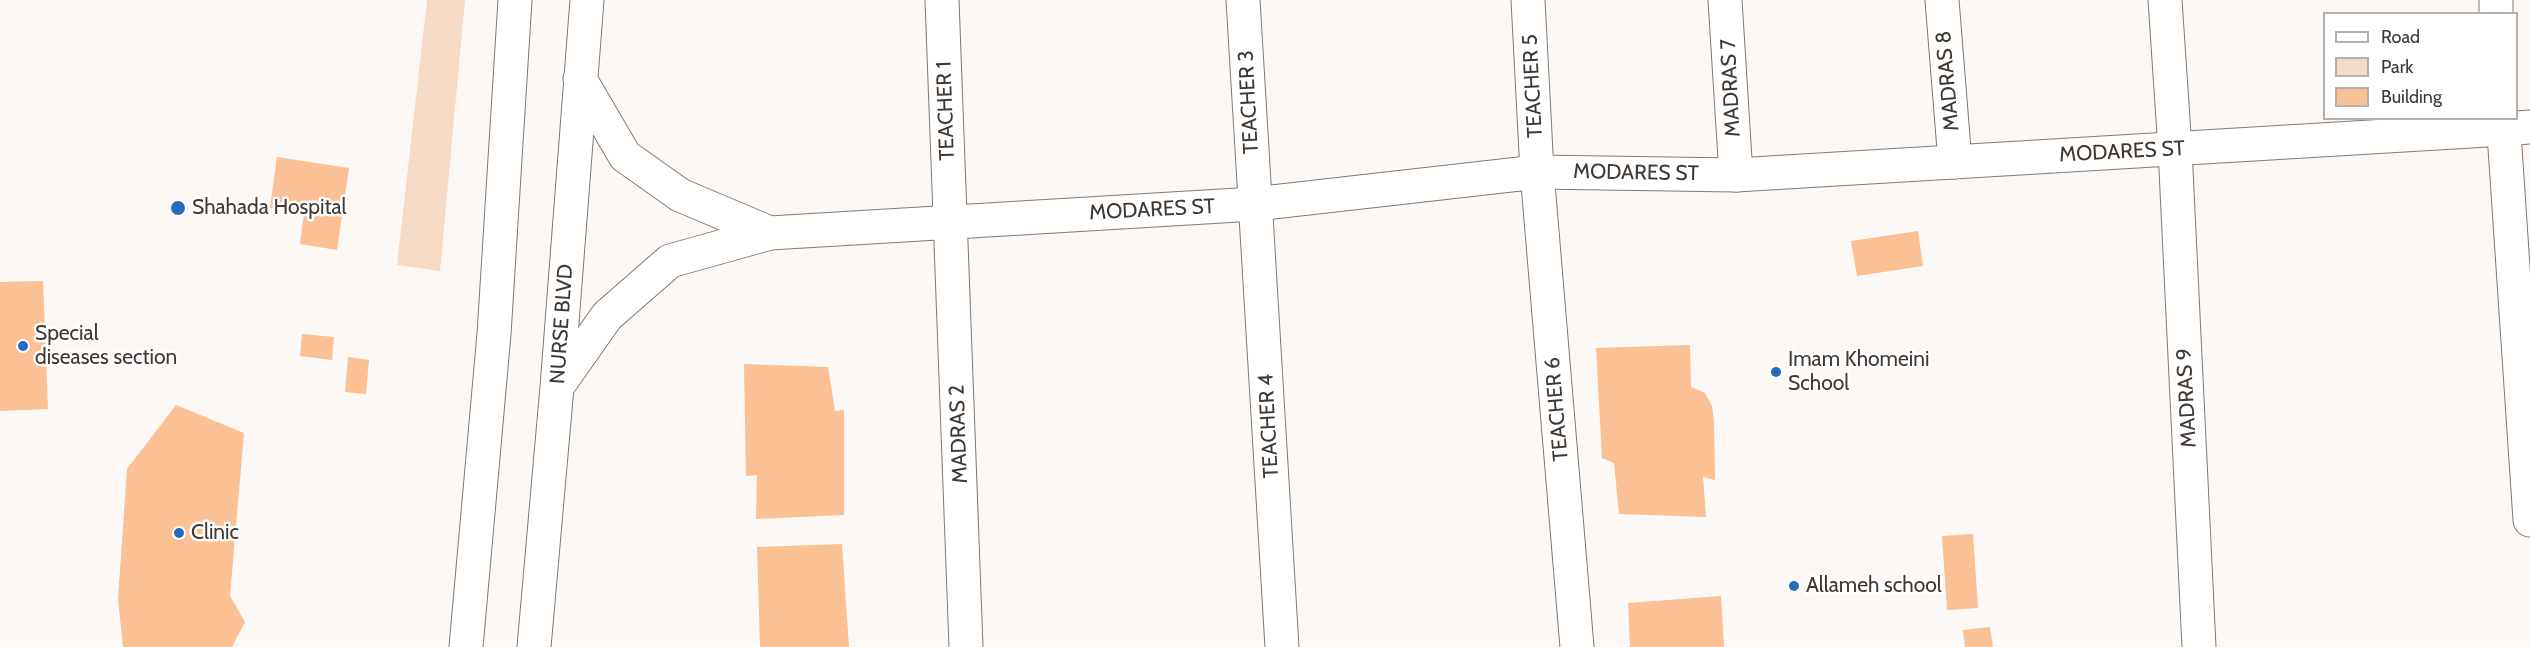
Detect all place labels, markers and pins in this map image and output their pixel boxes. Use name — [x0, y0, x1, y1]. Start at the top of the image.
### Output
place label: Shahada Hospital — [192, 195, 347, 221]
marker: Shahada Hospital — [169, 199, 187, 217]
place label: Special diseases section — [35, 321, 177, 371]
marker: Special diseases section — [16, 339, 30, 353]
place label: Imam Khomeini School — [1788, 347, 1929, 397]
marker: Imam Khomeini School — [1769, 365, 1783, 379]
place label: Clinic — [191, 520, 239, 546]
marker: Clinic — [172, 526, 186, 540]
place label: Allameh school — [1806, 573, 1942, 599]
marker: Allameh school — [1787, 579, 1801, 593]

